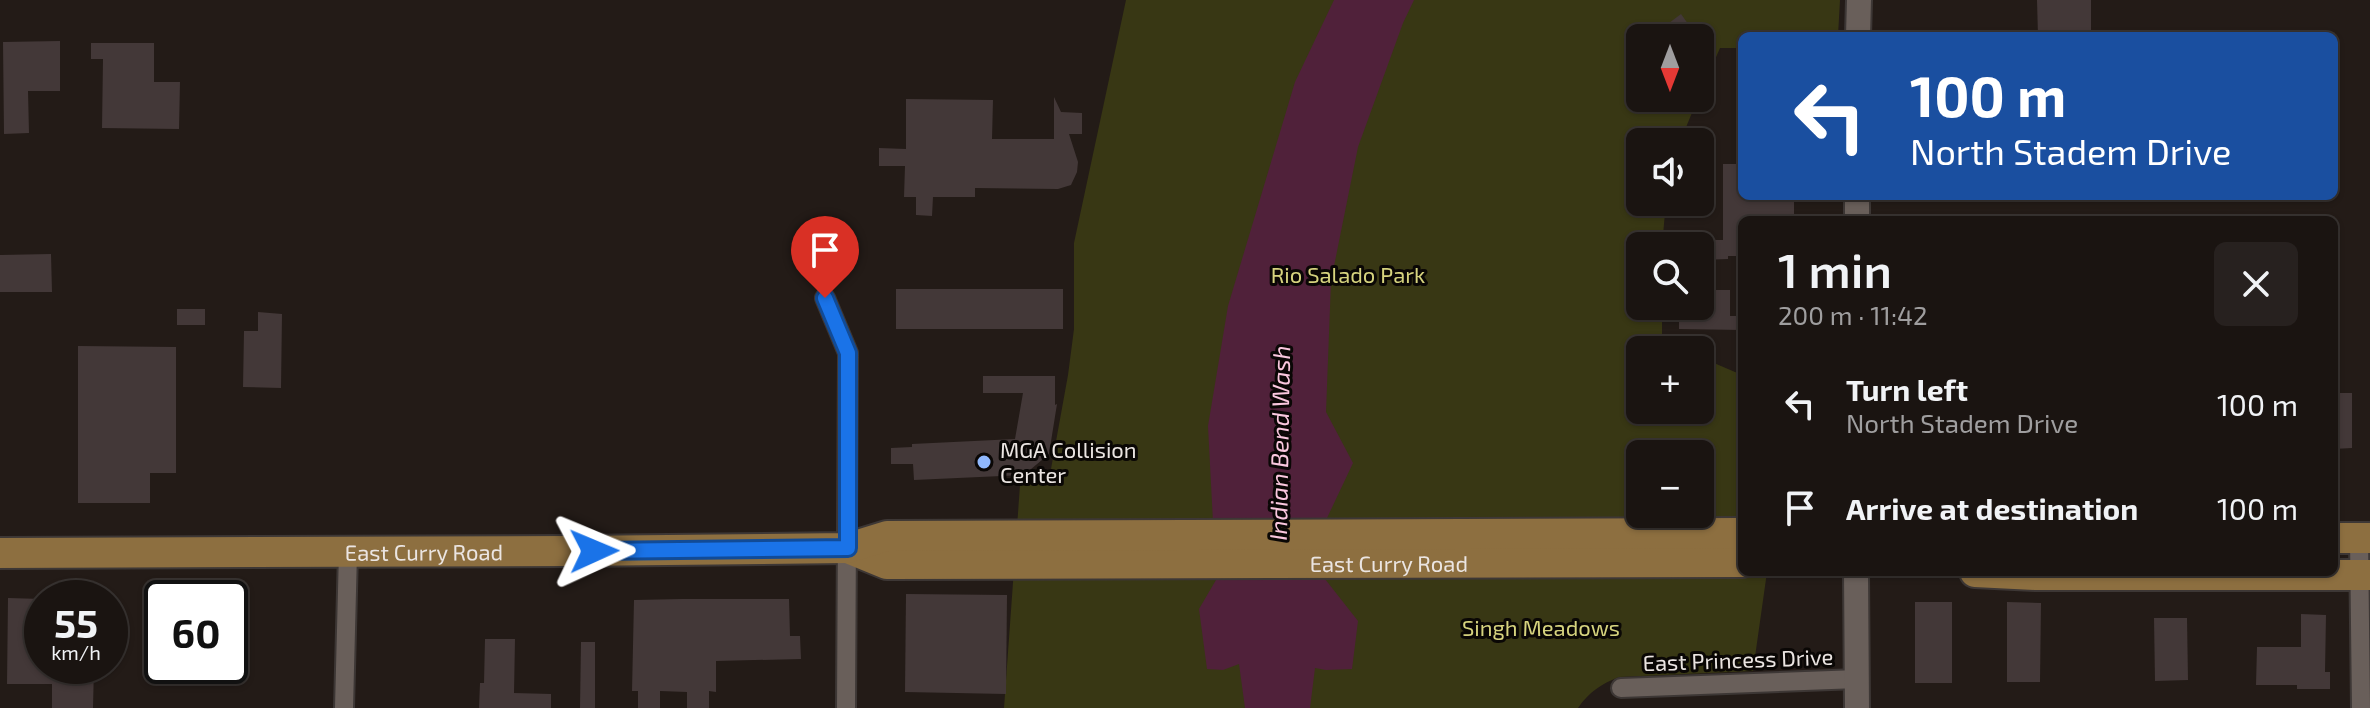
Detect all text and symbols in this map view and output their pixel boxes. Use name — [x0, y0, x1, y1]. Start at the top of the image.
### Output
north arrow — [1626, 24, 1714, 112]
map controls — [1626, 24, 1714, 528]
text: 100 m — [1910, 61, 2066, 128]
icon: left — [1778, 64, 1882, 168]
button: sound — [1626, 128, 1714, 216]
text: North Stadem Drive — [1910, 129, 2231, 172]
pin — [791, 216, 859, 298]
icon: arrive — [803, 228, 847, 272]
button: search — [1626, 232, 1714, 320]
text: 1 min — [1778, 240, 1892, 298]
button: close — [2214, 242, 2298, 326]
park label: Rio Salado Park — [1271, 261, 1425, 287]
text: 200 m · 11:42 — [1778, 299, 1928, 330]
button: + — [1626, 336, 1714, 424]
water label: Indian Bend Wash — [1263, 345, 1295, 541]
text: Turn left — [1846, 371, 1968, 407]
icon: left — [1778, 382, 1822, 426]
text: 100 m — [2217, 386, 2298, 422]
text: North Stadem Drive — [1846, 407, 2078, 438]
place label: MGA Collision Center — [1000, 436, 1137, 487]
button: − — [1626, 440, 1714, 528]
marker: MGA Collision Center — [975, 453, 993, 471]
icon: arrive — [1778, 486, 1822, 530]
text: Arrive at destination — [1846, 490, 2138, 526]
text: 100 m — [2217, 490, 2298, 526]
position arrow — [552, 509, 636, 593]
street label: East Curry Road — [345, 538, 503, 565]
street label: East Curry Road — [1310, 550, 1468, 576]
speed limit sign: 60 — [144, 580, 248, 684]
text: 55 — [54, 598, 98, 646]
park label: Singh Meadows — [1462, 614, 1620, 640]
text: km/h — [51, 640, 101, 664]
street label: East Princess Drive — [1642, 643, 1834, 675]

